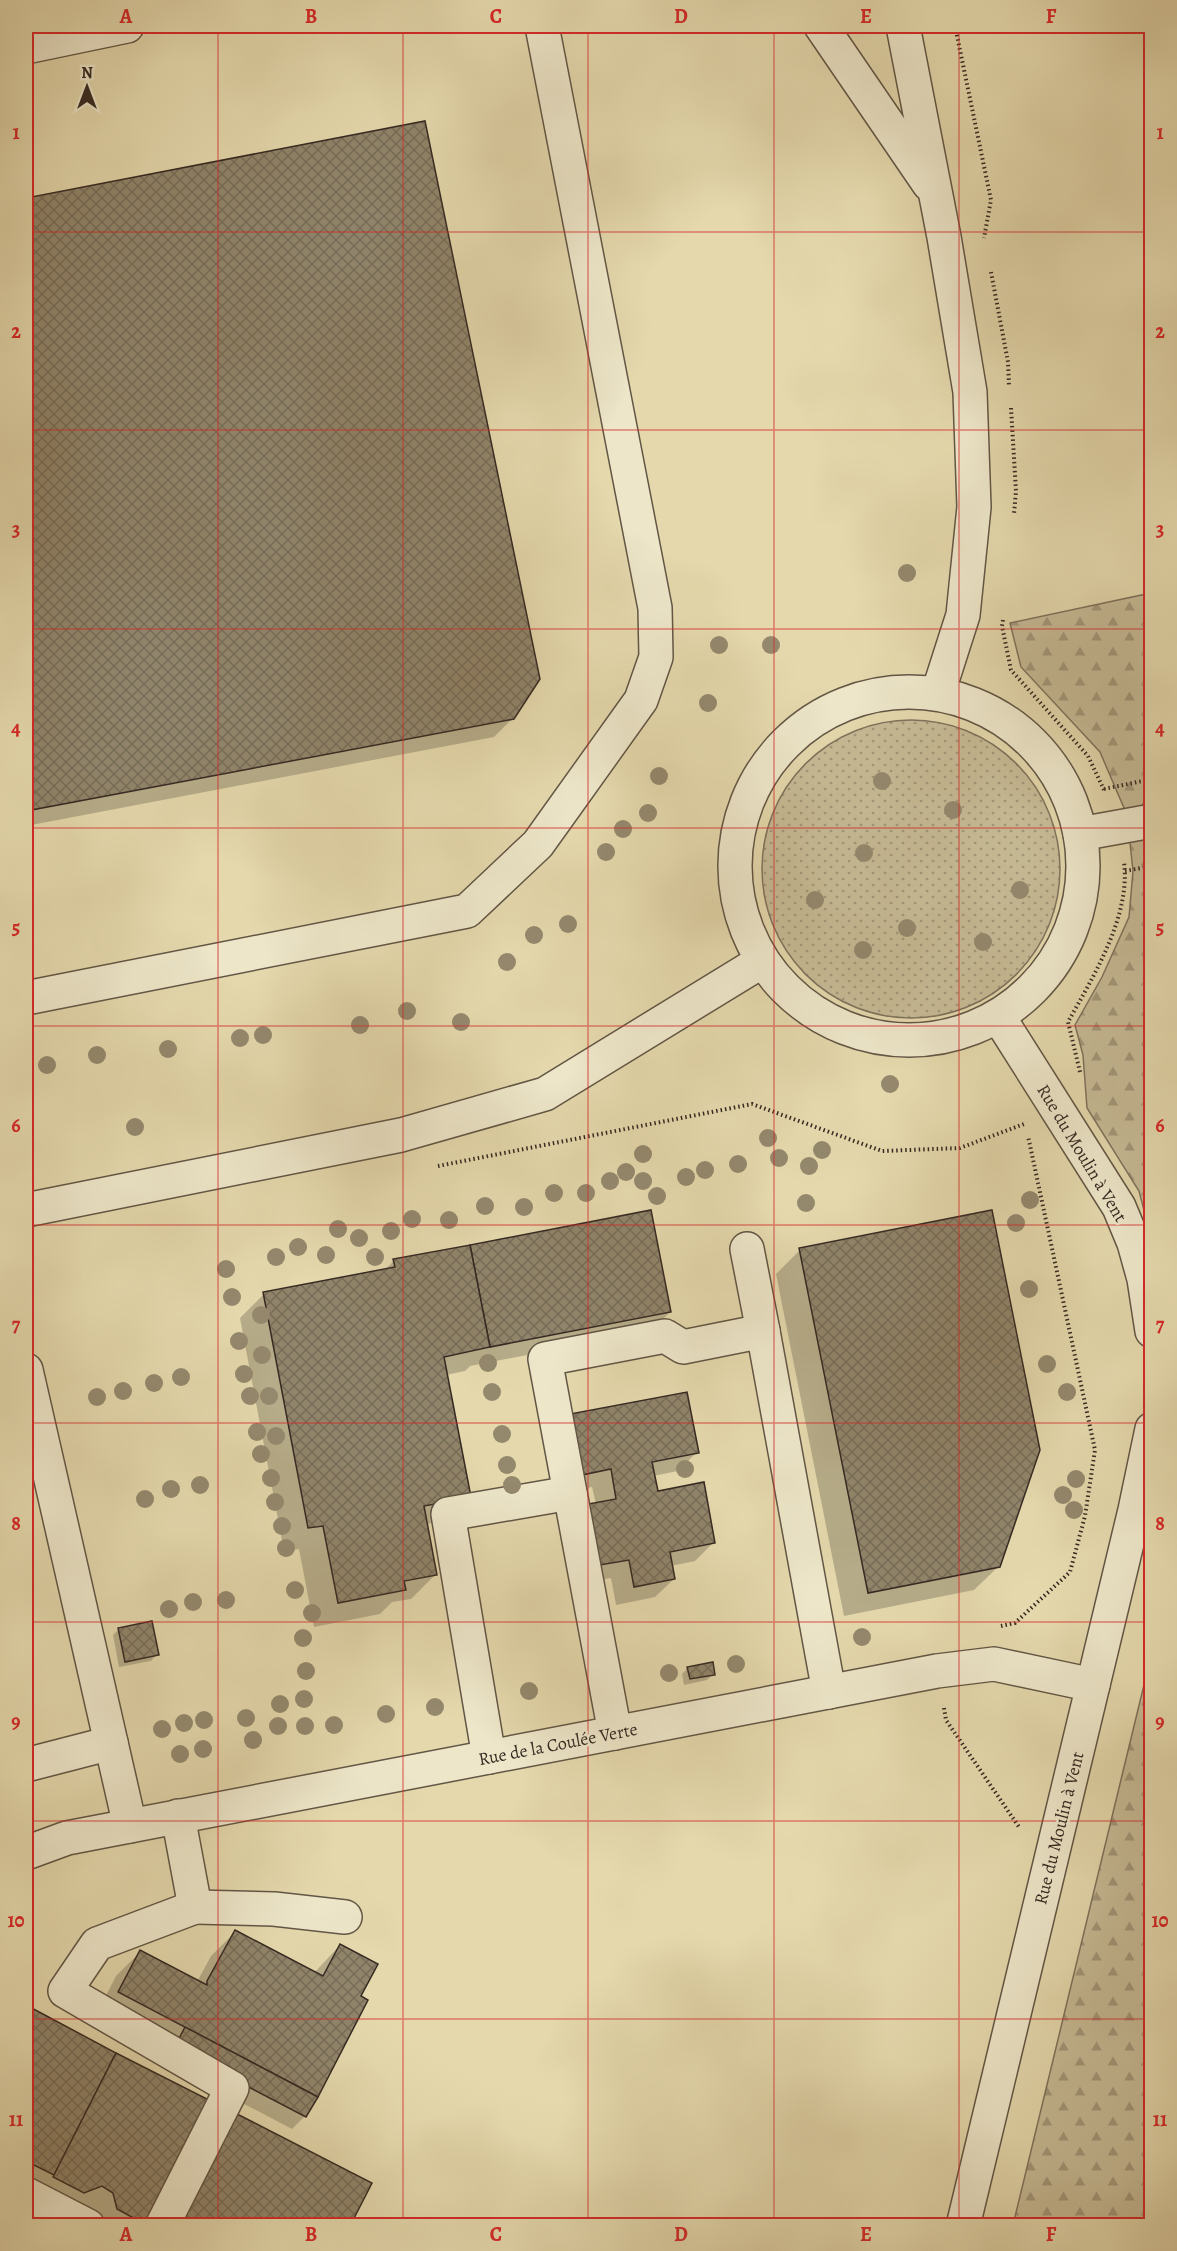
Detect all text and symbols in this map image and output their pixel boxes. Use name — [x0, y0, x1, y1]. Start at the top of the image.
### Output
text: A — [119, 3, 133, 30]
text: B — [305, 3, 317, 30]
text: C — [490, 3, 502, 30]
text: D — [674, 3, 688, 30]
text: E — [860, 3, 872, 30]
text: F — [1046, 3, 1057, 30]
north arrow — [57, 57, 117, 117]
text: N — [81, 62, 93, 84]
text: 1 — [12, 119, 20, 146]
text: 1 — [1156, 119, 1164, 146]
text: 2 — [11, 318, 21, 345]
text: 2 — [1155, 318, 1165, 345]
text: 3 — [12, 516, 20, 543]
text: 3 — [1156, 516, 1164, 543]
text: 4 — [11, 715, 21, 742]
text: 4 — [1155, 715, 1165, 742]
text: 5 — [12, 914, 20, 941]
text: 5 — [1156, 914, 1164, 941]
street label: Rue du Moulin à Vent — [1031, 1080, 1133, 1226]
text: 6 — [11, 1112, 21, 1139]
text: 6 — [1155, 1112, 1165, 1139]
text: 7 — [12, 1311, 21, 1338]
text: 7 — [1156, 1311, 1165, 1338]
text: 8 — [11, 1510, 21, 1537]
text: 8 — [1155, 1510, 1165, 1537]
text: 9 — [11, 1708, 21, 1735]
text: 9 — [1155, 1708, 1165, 1735]
street label: Rue de la Coulée Verte — [476, 1717, 640, 1771]
street label: Rue du Moulin à Vent — [1028, 1749, 1090, 1907]
text: 10 — [7, 1907, 25, 1934]
text: 10 — [1151, 1907, 1169, 1934]
text: 11 — [9, 2106, 23, 2133]
text: 11 — [1153, 2106, 1167, 2133]
text: A — [119, 2221, 133, 2248]
text: B — [305, 2221, 317, 2248]
text: C — [490, 2221, 502, 2248]
text: D — [674, 2221, 688, 2248]
text: E — [860, 2221, 872, 2248]
text: F — [1046, 2221, 1057, 2248]

